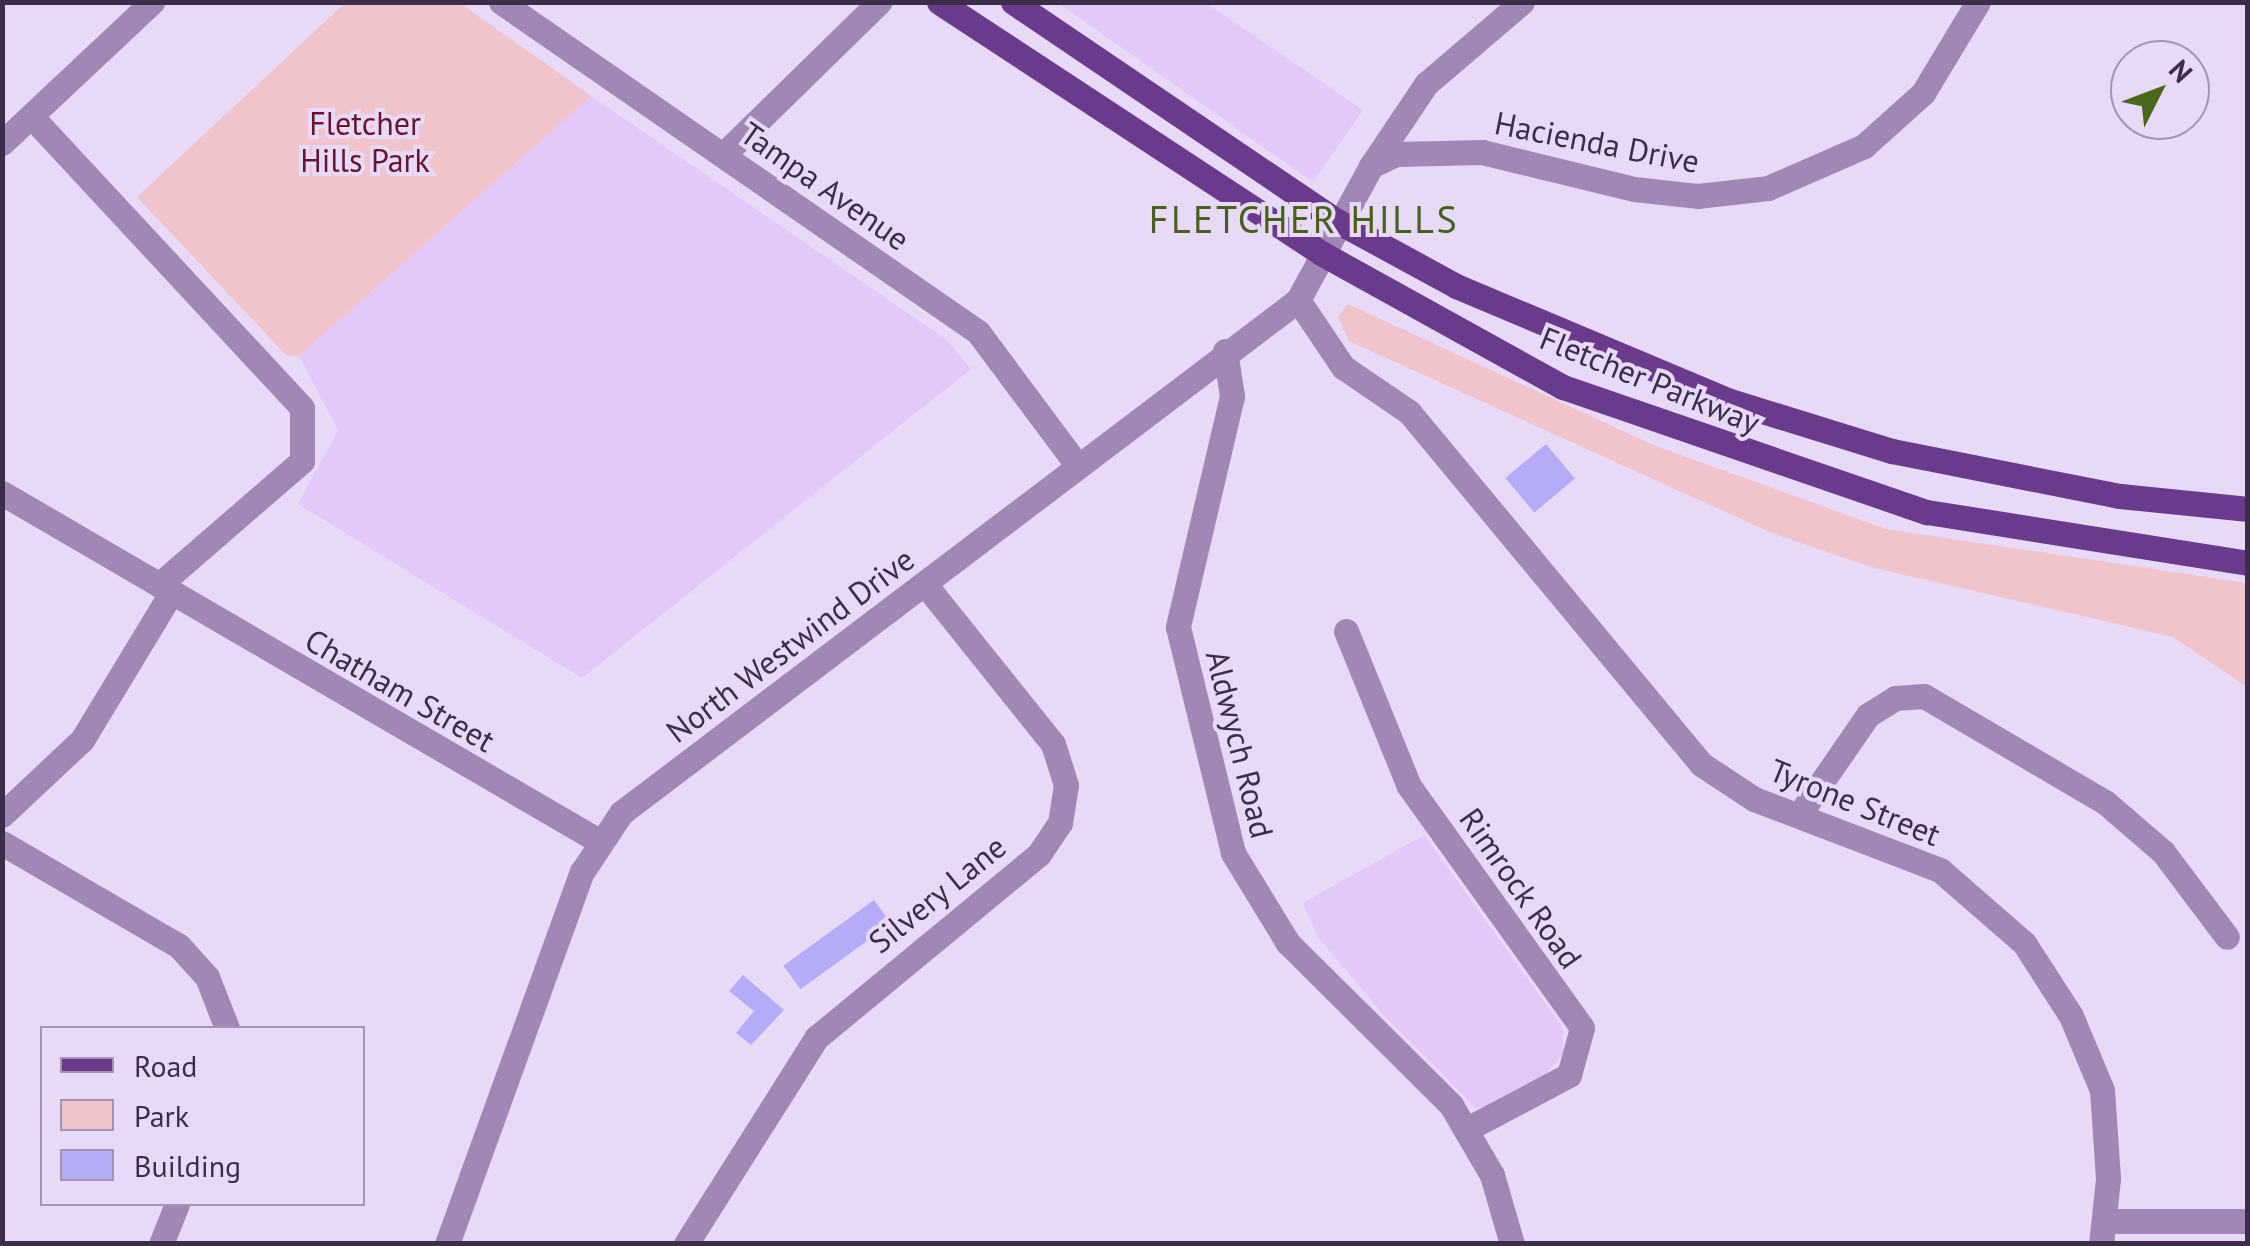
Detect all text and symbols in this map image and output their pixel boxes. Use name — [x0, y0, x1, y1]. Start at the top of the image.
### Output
north arrow — [2110, 40, 2210, 140]
text: N — [2161, 52, 2201, 90]
street label: Hacienda Drive — [1491, 103, 1703, 181]
park label: Fletcher Hills Park — [300, 105, 430, 180]
street label: Tampa Avenue — [733, 114, 917, 258]
district label: FLETCHER HILLS — [1149, 196, 1459, 242]
street label: Fletcher Parkway — [1535, 318, 1765, 442]
street label: North Westwind Drive — [659, 539, 921, 751]
street label: Chatham Street — [299, 620, 501, 760]
street label: Aldwych Road — [1198, 646, 1282, 842]
street label: Tyrone Street — [1764, 750, 1946, 854]
street label: Rimrock Road — [1451, 800, 1591, 976]
street label: Silvery Lane — [860, 827, 1014, 961]
legend — [40, 1026, 365, 1206]
text: Road — [134, 1046, 198, 1085]
text: Park — [134, 1096, 189, 1135]
text: Building — [134, 1146, 241, 1185]

